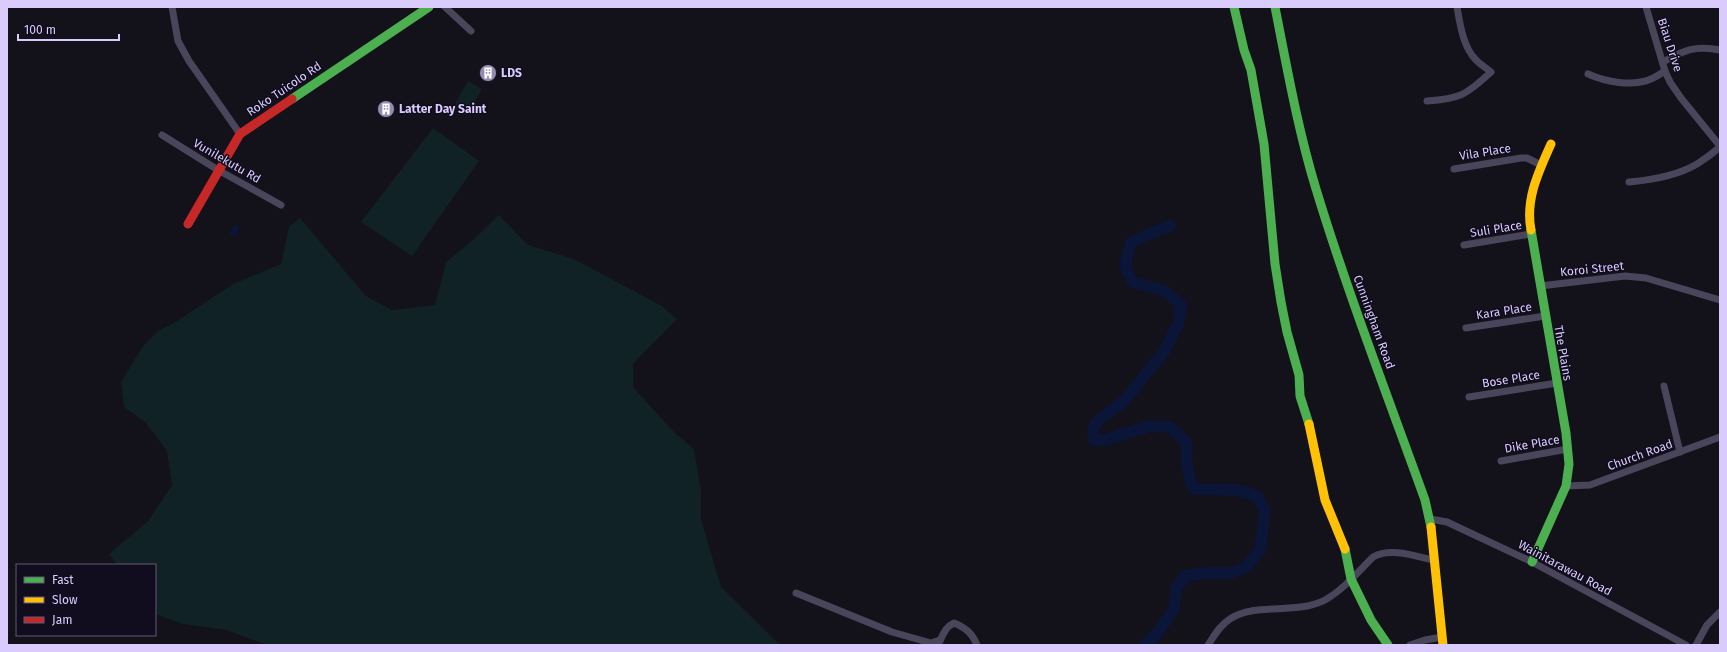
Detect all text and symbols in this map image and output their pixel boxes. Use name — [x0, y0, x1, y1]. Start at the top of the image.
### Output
scale bar — [18, 16, 119, 42]
street label: Biau Drive — [1655, 16, 1685, 74]
text: 100 m — [24, 23, 56, 37]
street label: Roko Tuicolo Rd — [244, 59, 324, 119]
building icon: LDS — [478, 63, 498, 83]
place label: LDS — [501, 66, 522, 80]
building icon: Latter Day Saint — [376, 99, 396, 119]
place label: Latter Day Saint — [399, 102, 487, 116]
street label: Vunilekutu Rd — [191, 136, 263, 186]
street label: Vila Place — [1458, 141, 1512, 163]
street label: Suli Place — [1469, 218, 1523, 240]
street label: Koroi Street — [1559, 259, 1625, 279]
street label: Cunningham Road — [1351, 273, 1397, 371]
street label: Kara Place — [1475, 300, 1533, 322]
street label: The Plains — [1551, 324, 1575, 382]
street label: Bose Place — [1481, 368, 1541, 390]
street label: Dike Place — [1503, 432, 1561, 456]
street label: Church Road — [1605, 437, 1675, 473]
street label: Wainitarawau Road — [1516, 537, 1614, 599]
legend — [16, 564, 156, 636]
text: Fast — [52, 573, 74, 587]
text: Slow — [52, 593, 78, 607]
text: Jam — [52, 613, 72, 627]

